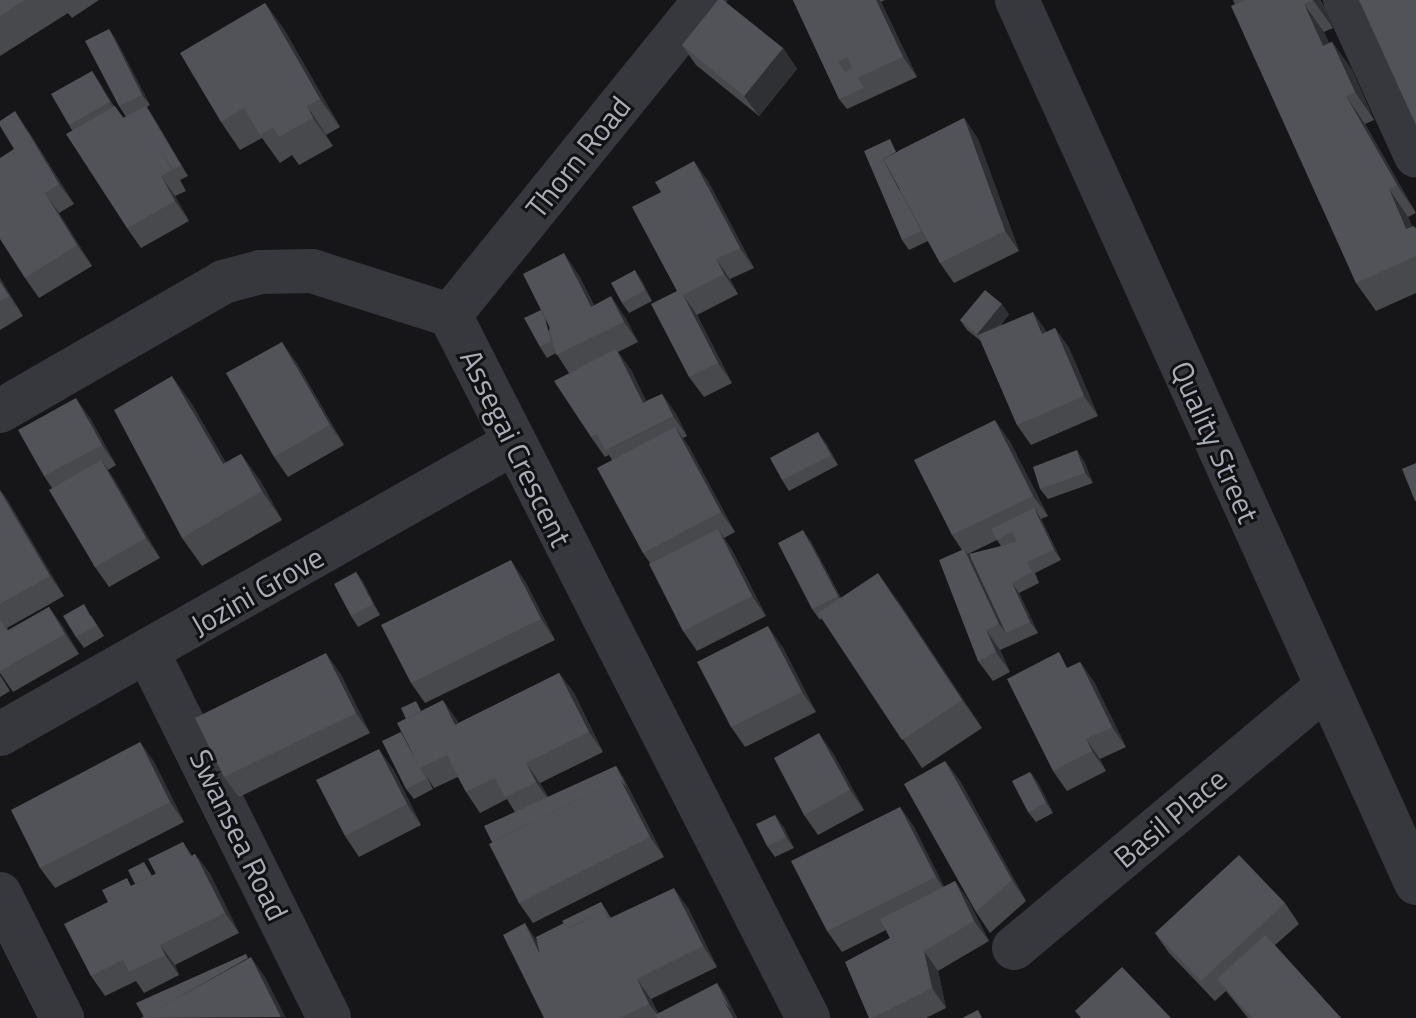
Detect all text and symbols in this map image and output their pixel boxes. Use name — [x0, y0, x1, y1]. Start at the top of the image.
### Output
street label: Thorn Road — [518, 89, 638, 225]
street label: Assegai Crescent — [453, 344, 579, 552]
street label: Quality Street — [1163, 356, 1267, 528]
street label: Jozini Grove — [184, 539, 330, 643]
street label: Swansea Road — [182, 744, 296, 926]
street label: Basil Place — [1107, 761, 1233, 875]

